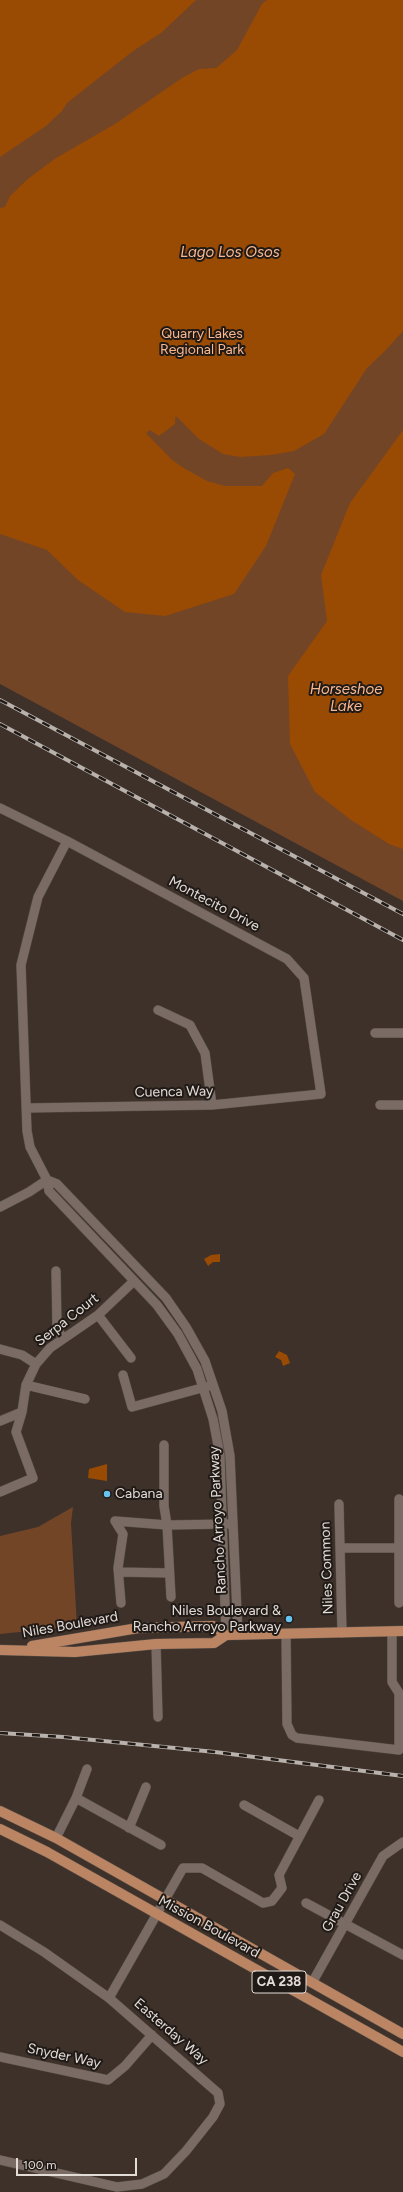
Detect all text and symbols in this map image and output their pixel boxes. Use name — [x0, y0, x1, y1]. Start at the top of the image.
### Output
water label: Lago Los Osos — [180, 244, 280, 262]
park label: Quarry Lakes Regional Park — [160, 326, 244, 358]
water label: Horseshoe Lake — [310, 681, 382, 716]
street label: Montecito Drive — [166, 873, 262, 935]
street label: Cuenca Way — [134, 1083, 214, 1101]
street label: Serpa Court — [32, 1290, 102, 1350]
street label: Rancho Arroyo Parkway — [206, 1446, 230, 1594]
place label: Cabana — [115, 1486, 163, 1502]
marker: Cabana — [102, 1489, 112, 1499]
street label: Niles Common — [317, 1521, 337, 1615]
place label: Niles Boulevard & Rancho Arroyo Parkway — [133, 1603, 281, 1636]
street label: Niles Boulevard — [21, 1608, 119, 1642]
marker: Niles Boulevard & Rancho Arroyo Parkway — [284, 1614, 294, 1624]
street label: Grau Drive — [319, 1869, 365, 1935]
street label: Mission Boulevard — [156, 1892, 262, 1962]
road number: CA 238 — [252, 1971, 306, 1993]
street label: Easterday Way — [130, 1995, 212, 2069]
street label: Snyder Way — [26, 2040, 102, 2072]
scale bar — [18, 2150, 139, 2176]
text: 100 m — [23, 2158, 57, 2172]

